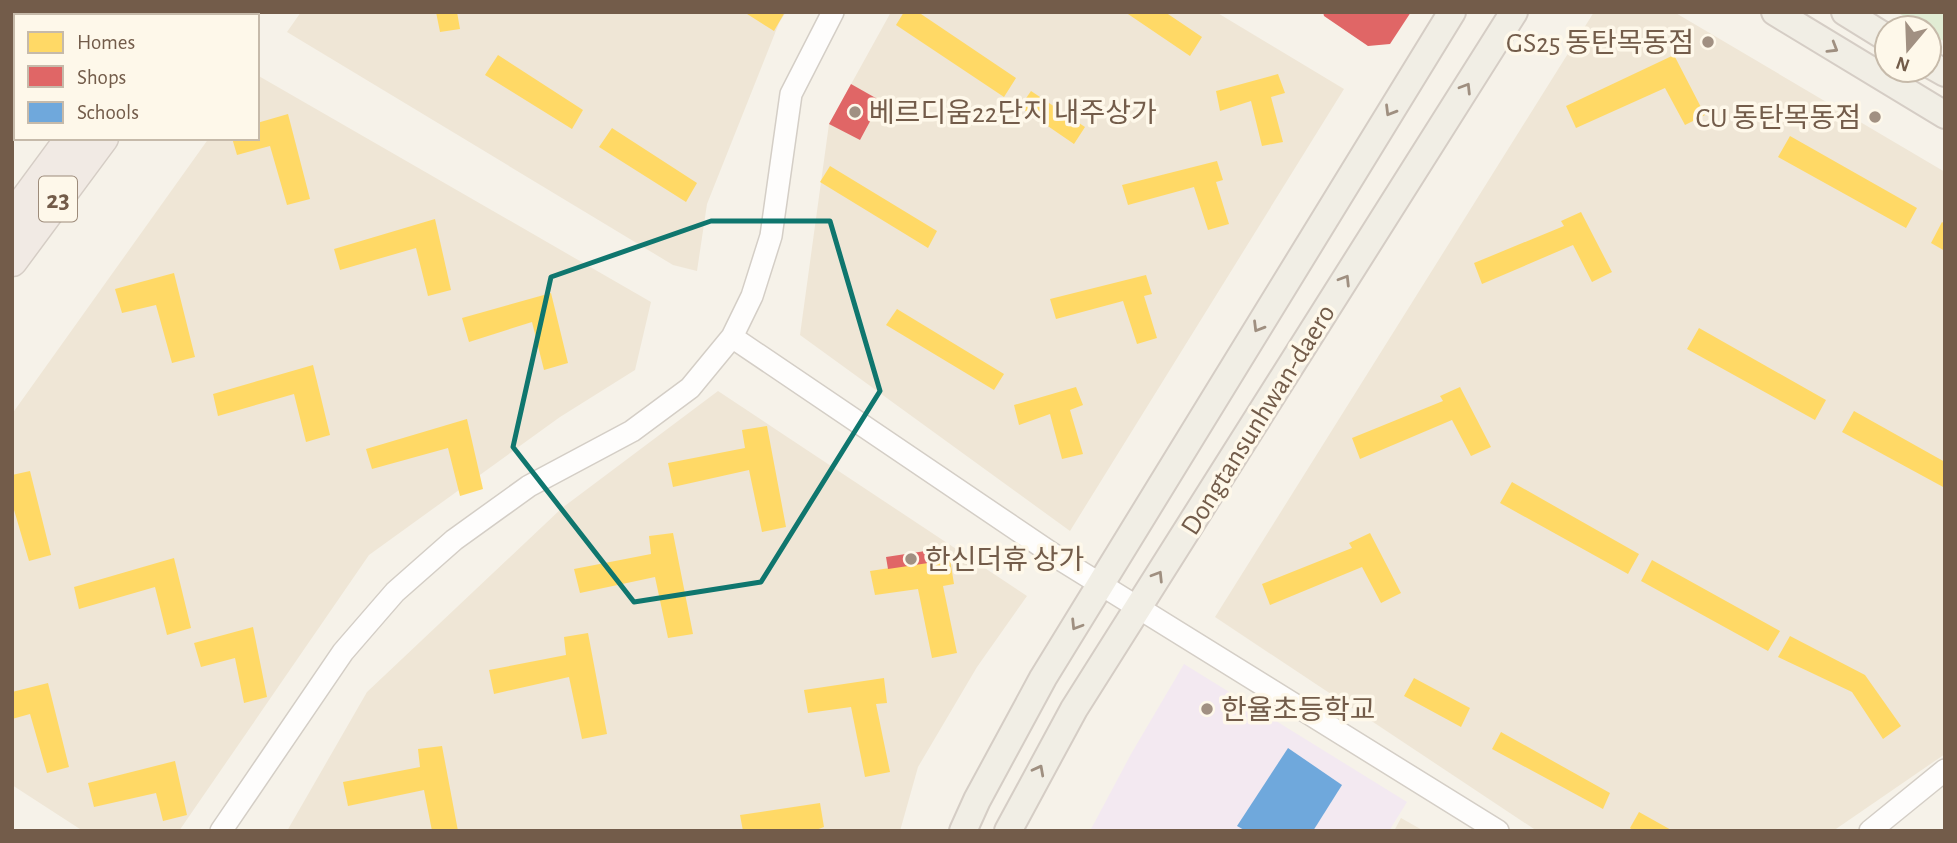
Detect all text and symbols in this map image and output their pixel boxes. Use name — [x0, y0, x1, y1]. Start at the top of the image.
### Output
legend — [14, 14, 259, 140]
north arrow — [1873, 14, 1943, 84]
place label: GS25 동탄목동점 — [1506, 28, 1694, 58]
text: Homes — [77, 32, 135, 53]
marker: GS25 동탄목동점 — [1700, 34, 1716, 50]
one-way arrow — [1826, 39, 1839, 52]
text: N — [1894, 53, 1912, 75]
text: Shops — [77, 67, 126, 88]
one-way arrow — [1458, 82, 1471, 95]
place label: 베르디움22단지 내주상가 — [869, 98, 1157, 128]
text: Schools — [77, 102, 139, 123]
place label: CU 동탄목동점 — [1695, 103, 1861, 133]
marker: 베르디움22단지 내주상가 — [847, 104, 863, 120]
one-way arrow — [1385, 104, 1398, 117]
marker: CU 동탄목동점 — [1867, 109, 1883, 125]
road number: 23 — [39, 176, 77, 222]
one-way arrow — [1337, 275, 1350, 288]
street label: Dongtansunhwan-daero — [1176, 300, 1341, 540]
one-way arrow — [1254, 319, 1267, 332]
place label: 한신더휴 상가 — [925, 545, 1084, 575]
marker: 한신더휴 상가 — [903, 551, 919, 567]
one-way arrow — [1150, 571, 1163, 584]
one-way arrow — [1071, 618, 1084, 631]
place label: 한율초등학교 — [1221, 695, 1376, 725]
marker: 한율초등학교 — [1199, 701, 1215, 717]
one-way arrow — [1031, 765, 1045, 777]

